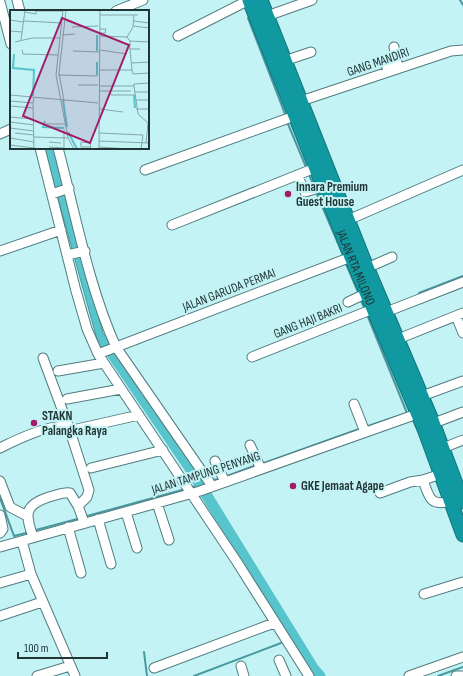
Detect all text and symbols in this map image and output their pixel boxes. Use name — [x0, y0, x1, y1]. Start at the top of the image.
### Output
inset map — [10, 10, 149, 149]
street label: GANG MANDIRI — [345, 44, 411, 80]
place label: Innara Premium Guest House — [296, 179, 368, 210]
marker: Innara Premium Guest House — [283, 189, 293, 199]
street label: JALAN RTA MILONO — [333, 227, 379, 308]
street label: JALAN GARUDA PERMAI — [179, 265, 278, 315]
street label: GANG HAJI BAKRI — [271, 300, 345, 342]
place label: STAKN Palangka Raya — [42, 408, 107, 439]
marker: STAKN Palangka Raya — [29, 418, 39, 428]
street label: JALAN TAMPUNG PENYANG — [149, 448, 263, 498]
place label: GKE Jemaat Agape — [301, 478, 384, 494]
marker: GKE Jemaat Agape — [288, 481, 298, 491]
scale bar — [18, 634, 107, 660]
text: 100 m — [24, 641, 49, 656]

